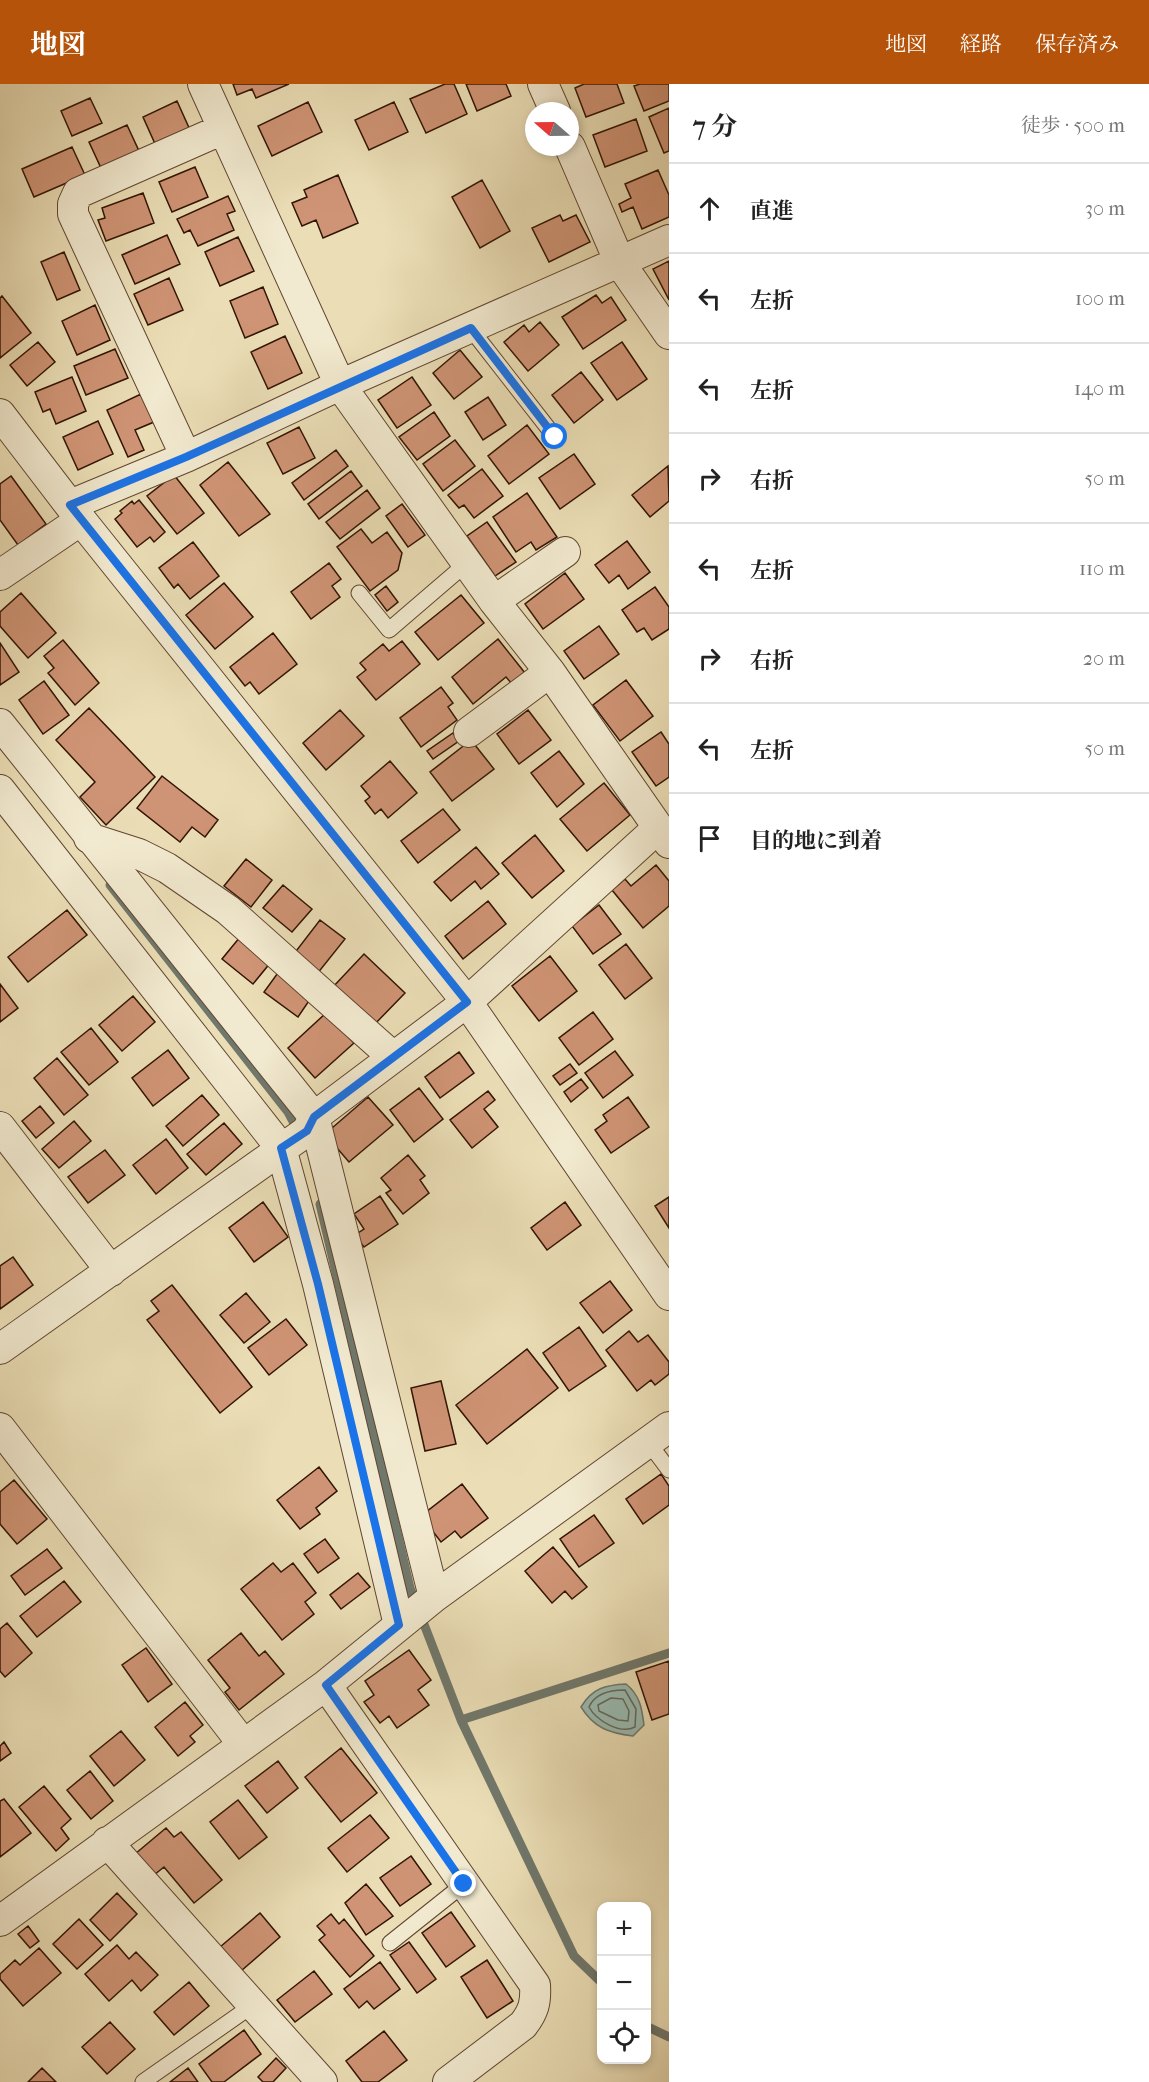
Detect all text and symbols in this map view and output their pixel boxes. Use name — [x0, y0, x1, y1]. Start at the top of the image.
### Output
text: 地図 — [30, 28, 86, 61]
text: 地図 — [885, 32, 927, 56]
text: 経路 — [960, 32, 1002, 56]
text: 保存済み — [1035, 32, 1119, 56]
north arrow — [525, 102, 579, 156]
text: 7 分 — [693, 111, 737, 142]
text: 徒歩 · 500 m — [1021, 114, 1125, 137]
icon: ahead — [693, 192, 726, 225]
text: 30 m — [1085, 197, 1125, 220]
text: 直進 — [750, 198, 794, 224]
icon: left — [693, 282, 726, 315]
text: 100 m — [1075, 287, 1125, 310]
text: 左折 — [750, 288, 794, 314]
icon: left — [693, 372, 726, 405]
text: 140 m — [1074, 377, 1125, 400]
text: 左折 — [750, 378, 794, 404]
route start — [541, 423, 567, 449]
icon: right — [693, 462, 726, 495]
text: 50 m — [1084, 467, 1125, 490]
text: 右折 — [750, 468, 794, 494]
icon: left — [693, 552, 726, 585]
text: 110 m — [1079, 557, 1125, 580]
text: 左折 — [750, 558, 794, 584]
icon: right — [693, 642, 726, 675]
text: 20 m — [1083, 647, 1125, 670]
text: 右折 — [750, 648, 794, 674]
icon: left — [693, 732, 726, 765]
text: 50 m — [1084, 737, 1125, 760]
text: 左折 — [750, 738, 794, 764]
icon: arrive — [693, 822, 726, 855]
text: 目的地に到着 — [750, 828, 882, 854]
route end — [450, 1870, 476, 1896]
map controls — [597, 1902, 651, 2064]
button: + — [597, 1902, 651, 1956]
button: − — [597, 1956, 651, 2010]
button: locate — [597, 2010, 651, 2064]

